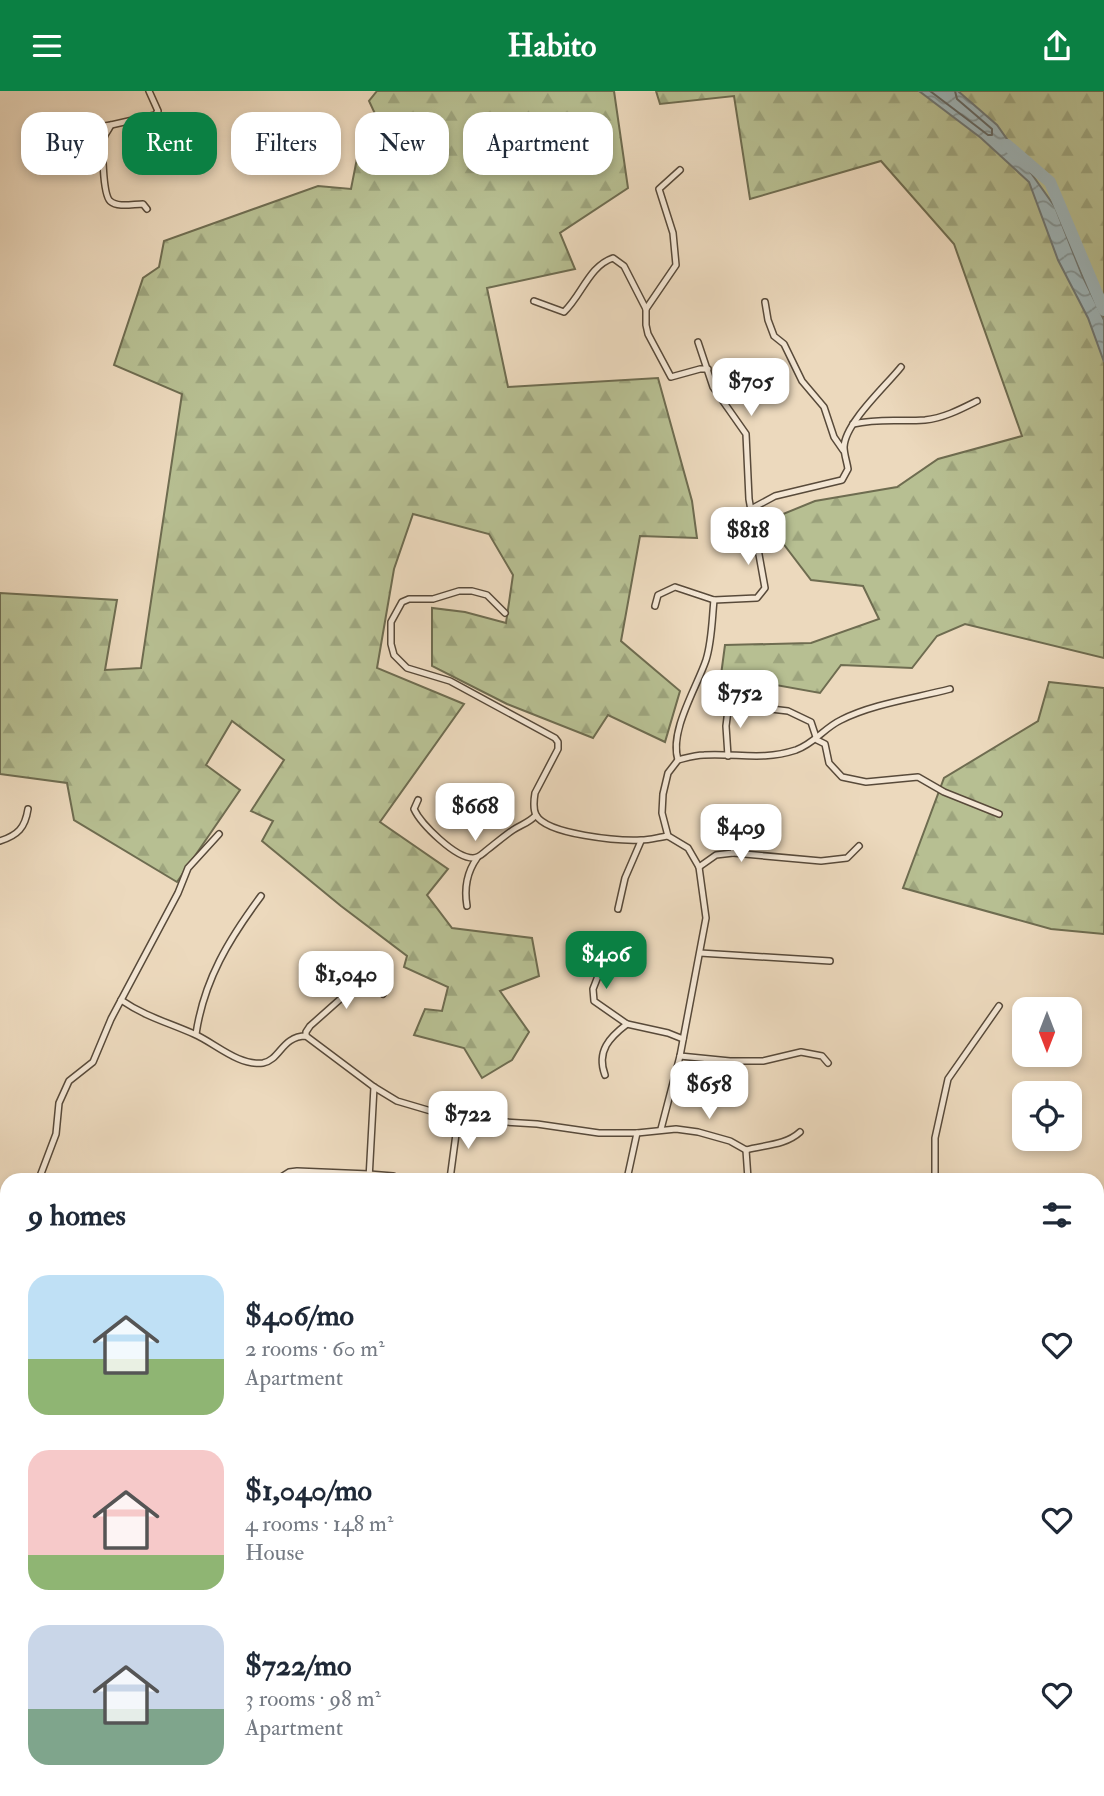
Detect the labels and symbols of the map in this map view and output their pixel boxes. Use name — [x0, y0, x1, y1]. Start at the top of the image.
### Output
pin: $705 — [710, 359, 792, 418]
pin: $818 — [707, 507, 789, 567]
pin: $752 — [699, 671, 781, 730]
pin: $668 — [434, 783, 516, 843]
pin: $409 — [700, 805, 782, 864]
pin: $406 — [565, 932, 647, 991]
pin: $1,040 — [289, 951, 403, 1011]
north arrow — [1012, 997, 1082, 1067]
pin: $658 — [668, 1061, 750, 1121]
pin: $722 — [427, 1091, 509, 1151]

